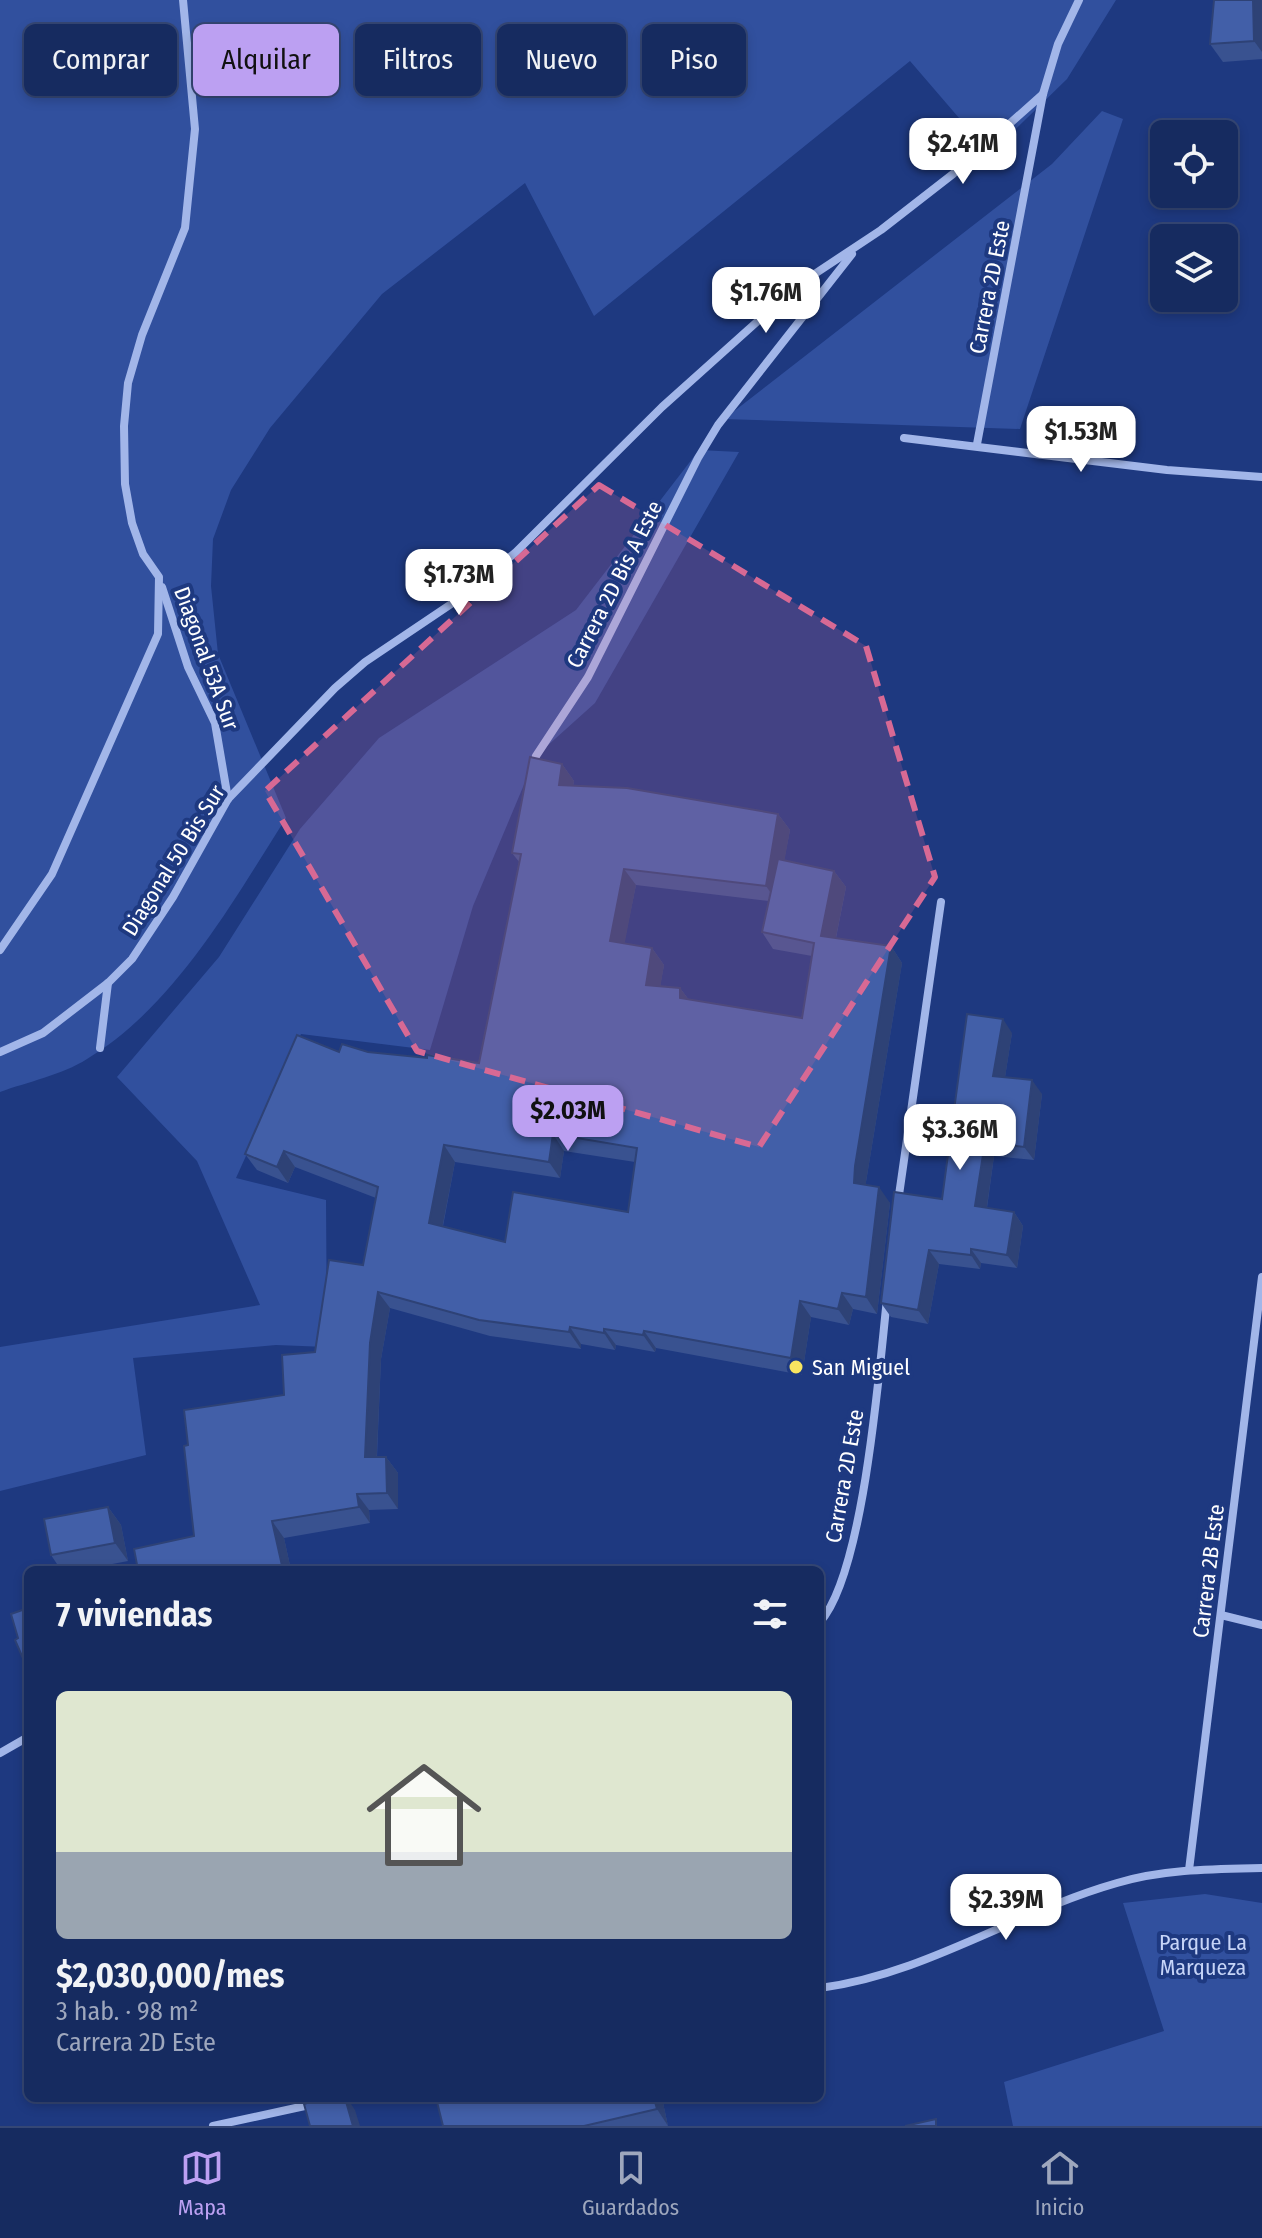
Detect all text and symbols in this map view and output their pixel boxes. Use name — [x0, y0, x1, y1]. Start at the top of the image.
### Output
chip: Comprar — [24, 24, 177, 96]
chip: Alquilar — [193, 24, 339, 96]
chip: Filtros — [355, 24, 481, 96]
chip: Nuevo — [497, 24, 626, 96]
chip: Piso — [642, 24, 746, 96]
pin: $2.41M — [898, 118, 1028, 186]
map controls — [1150, 120, 1238, 312]
button: locate — [1150, 120, 1238, 208]
text: $2.41M — [927, 128, 999, 159]
street label: Carrera 2D Este — [963, 218, 1016, 356]
button: layers — [1150, 224, 1238, 312]
pin: $1.76M — [701, 267, 831, 335]
text: $1.76M — [730, 277, 802, 308]
pin: $1.53M — [1016, 406, 1146, 474]
text: $1.53M — [1045, 416, 1117, 447]
street label: Carrera 2D Bis A Este — [561, 496, 668, 672]
pin: $1.73M — [394, 549, 524, 617]
text: $1.73M — [423, 559, 495, 590]
street label: Diagonal 53A Sur — [168, 583, 245, 734]
street label: Diagonal 50 Bis Sur — [116, 780, 231, 941]
pin: $2.03M — [503, 1085, 633, 1153]
text: $2.03M — [530, 1095, 606, 1126]
pin: $3.36M — [895, 1104, 1025, 1172]
text: $3.36M — [922, 1114, 998, 1145]
place label: San Miguel — [812, 1354, 910, 1381]
marker: San Miguel — [787, 1358, 805, 1376]
street label: Carrera 2D Este — [819, 1407, 870, 1545]
street label: Carrera 2B Este — [1187, 1503, 1230, 1639]
icon: filters — [748, 1592, 792, 1636]
text: 7 viviendas — [56, 1594, 212, 1635]
icon: home — [352, 1743, 496, 1887]
pin: $2.39M — [941, 1874, 1071, 1942]
text: $2.39M — [968, 1884, 1044, 1915]
park label: Parque La Marqueza — [1159, 1929, 1247, 1981]
text: $2,030,000/mes — [56, 1955, 284, 1996]
text: 3 hab. · 98 m² — [56, 1996, 198, 2027]
text: Carrera 2D Este — [56, 2027, 216, 2058]
tab: Mapa — [178, 2146, 226, 2221]
tab: Guardados — [582, 2146, 679, 2221]
tab: Inicio — [1035, 2146, 1084, 2221]

